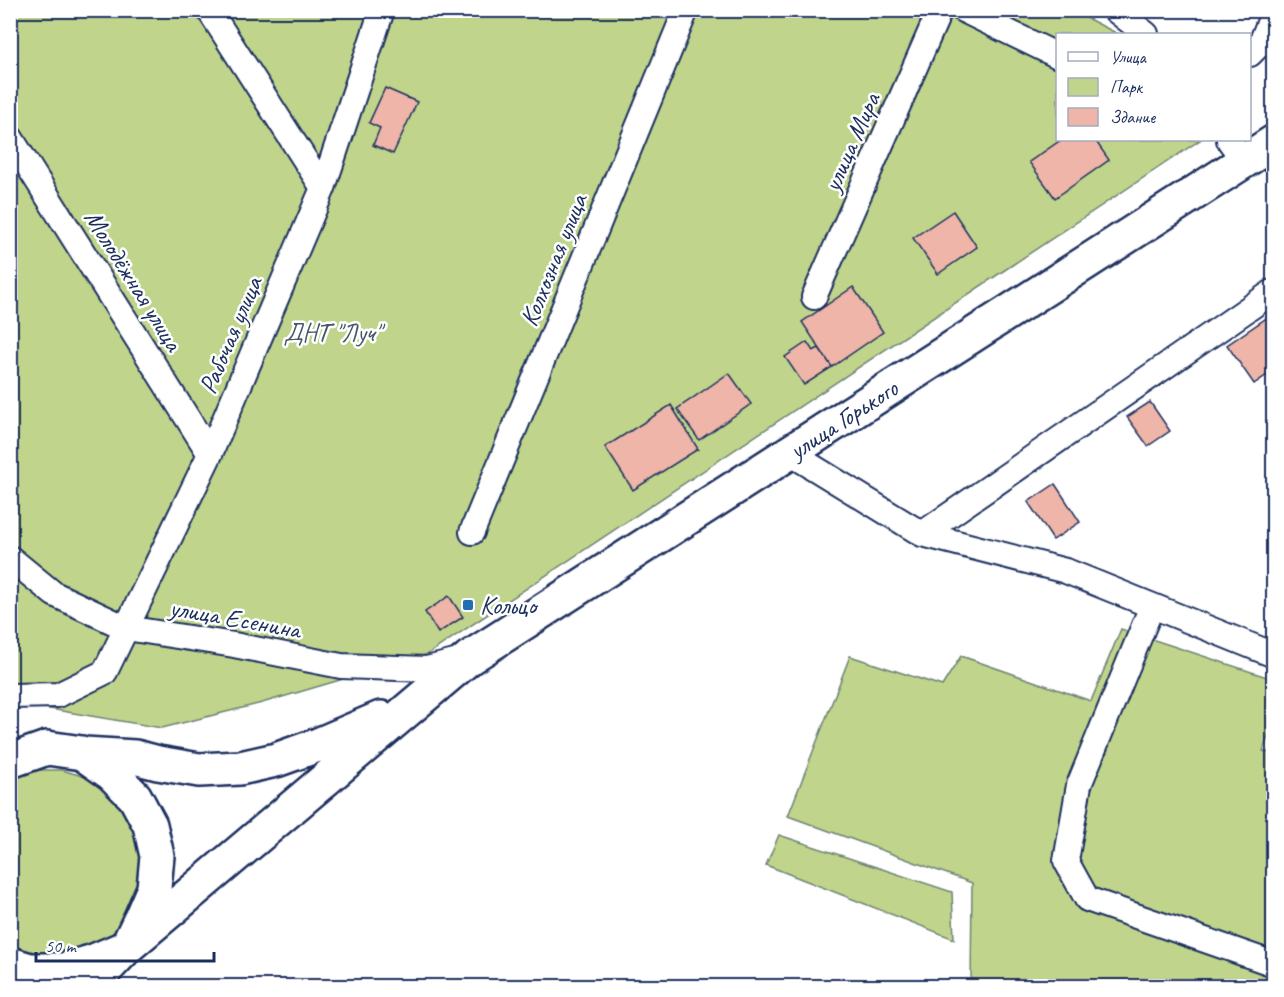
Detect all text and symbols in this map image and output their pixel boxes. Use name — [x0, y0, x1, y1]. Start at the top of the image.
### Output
legend — [1056, 33, 1251, 141]
text: Улица — [1110, 46, 1147, 68]
text: Парк — [1110, 76, 1144, 98]
street label: улица Мира — [814, 86, 888, 199]
text: Здание — [1110, 106, 1156, 128]
street label: Колхозная улица — [512, 188, 596, 331]
street label: Молодёжная улица — [77, 204, 191, 358]
street label: Рабочая улица — [191, 270, 271, 399]
park label: ДНТ "Луч" — [283, 316, 385, 349]
street label: улица Горького — [781, 371, 905, 468]
place label: Кольцо — [480, 589, 539, 622]
street label: улица Есенина — [165, 590, 305, 647]
marker: Кольцо — [461, 598, 475, 612]
scale bar — [36, 925, 214, 963]
text: 50 m — [45, 935, 78, 957]

